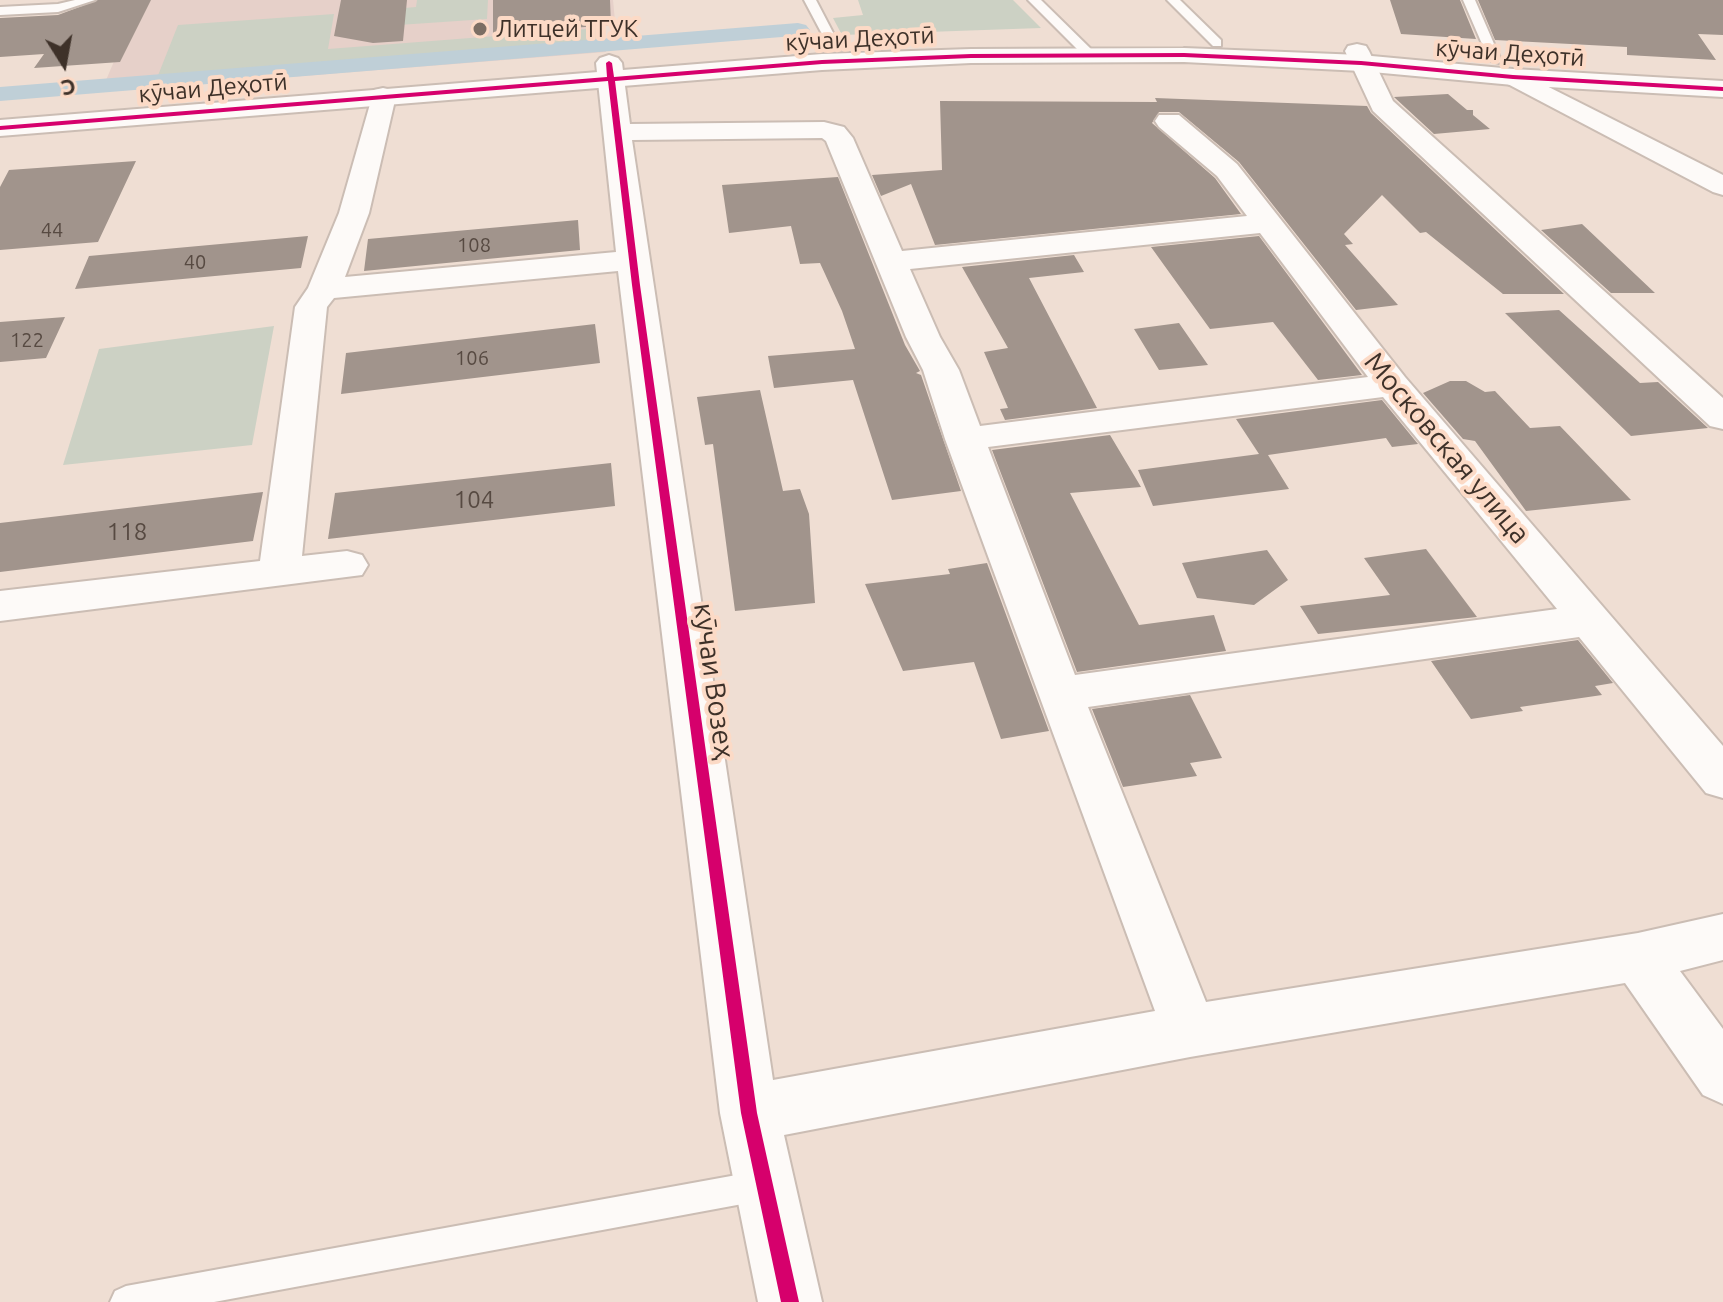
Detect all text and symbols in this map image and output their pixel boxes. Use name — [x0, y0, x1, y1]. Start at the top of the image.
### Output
place label: Литцей ТГУК — [496, 15, 638, 43]
marker: Литцей ТГУК — [471, 20, 489, 38]
street label: кӯчаи Деҳотӣ — [785, 21, 935, 57]
north arrow — [24, 24, 104, 104]
street label: кӯчаи Деҳотӣ — [1434, 33, 1586, 73]
street label: кӯчаи Деҳотӣ — [137, 67, 289, 109]
text: С — [59, 74, 78, 102]
house number: 44 — [41, 218, 63, 242]
house number: 108 — [457, 233, 491, 257]
house number: 40 — [184, 250, 206, 274]
house number: 122 — [10, 328, 44, 352]
house number: 106 — [455, 346, 489, 370]
street label: Московская улица — [1357, 346, 1537, 550]
house number: 104 — [454, 486, 494, 514]
house number: 118 — [107, 518, 147, 546]
street label: кӯчаи Возеҳ — [686, 601, 742, 761]

